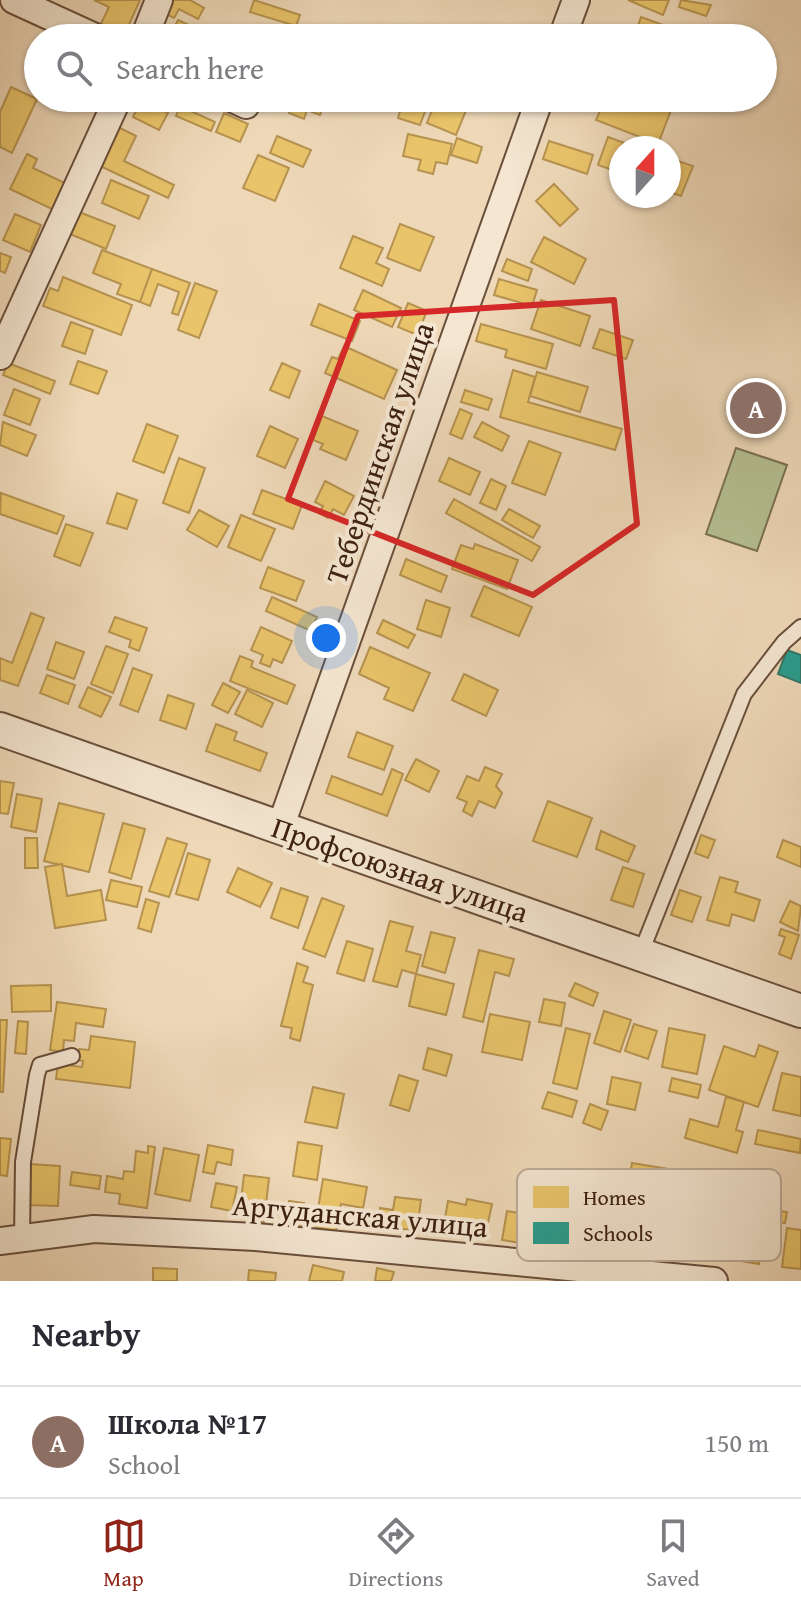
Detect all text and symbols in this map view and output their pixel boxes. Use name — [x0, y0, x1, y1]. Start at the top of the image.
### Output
search box — [24, 24, 777, 112]
icon: search — [52, 46, 96, 90]
text: Search here — [116, 46, 264, 90]
north arrow — [609, 136, 681, 208]
street label: Тебердинская улица — [314, 315, 445, 589]
pin: A — [730, 378, 782, 438]
your location — [306, 618, 346, 658]
street label: Профсоюзная улица — [266, 805, 535, 934]
legend — [517, 1169, 781, 1261]
text: Homes — [583, 1181, 646, 1213]
street label: Аргуданская улица — [230, 1182, 490, 1248]
text: Schools — [583, 1217, 653, 1249]
text: Nearby — [32, 1309, 141, 1358]
text: Школа №17 — [108, 1401, 267, 1445]
text: A — [50, 1423, 66, 1462]
text: 150 m — [704, 1423, 769, 1462]
text: School — [108, 1445, 180, 1484]
tab: Map — [102, 1514, 146, 1594]
tab: Directions — [349, 1514, 443, 1594]
tab: Saved — [646, 1514, 699, 1594]

